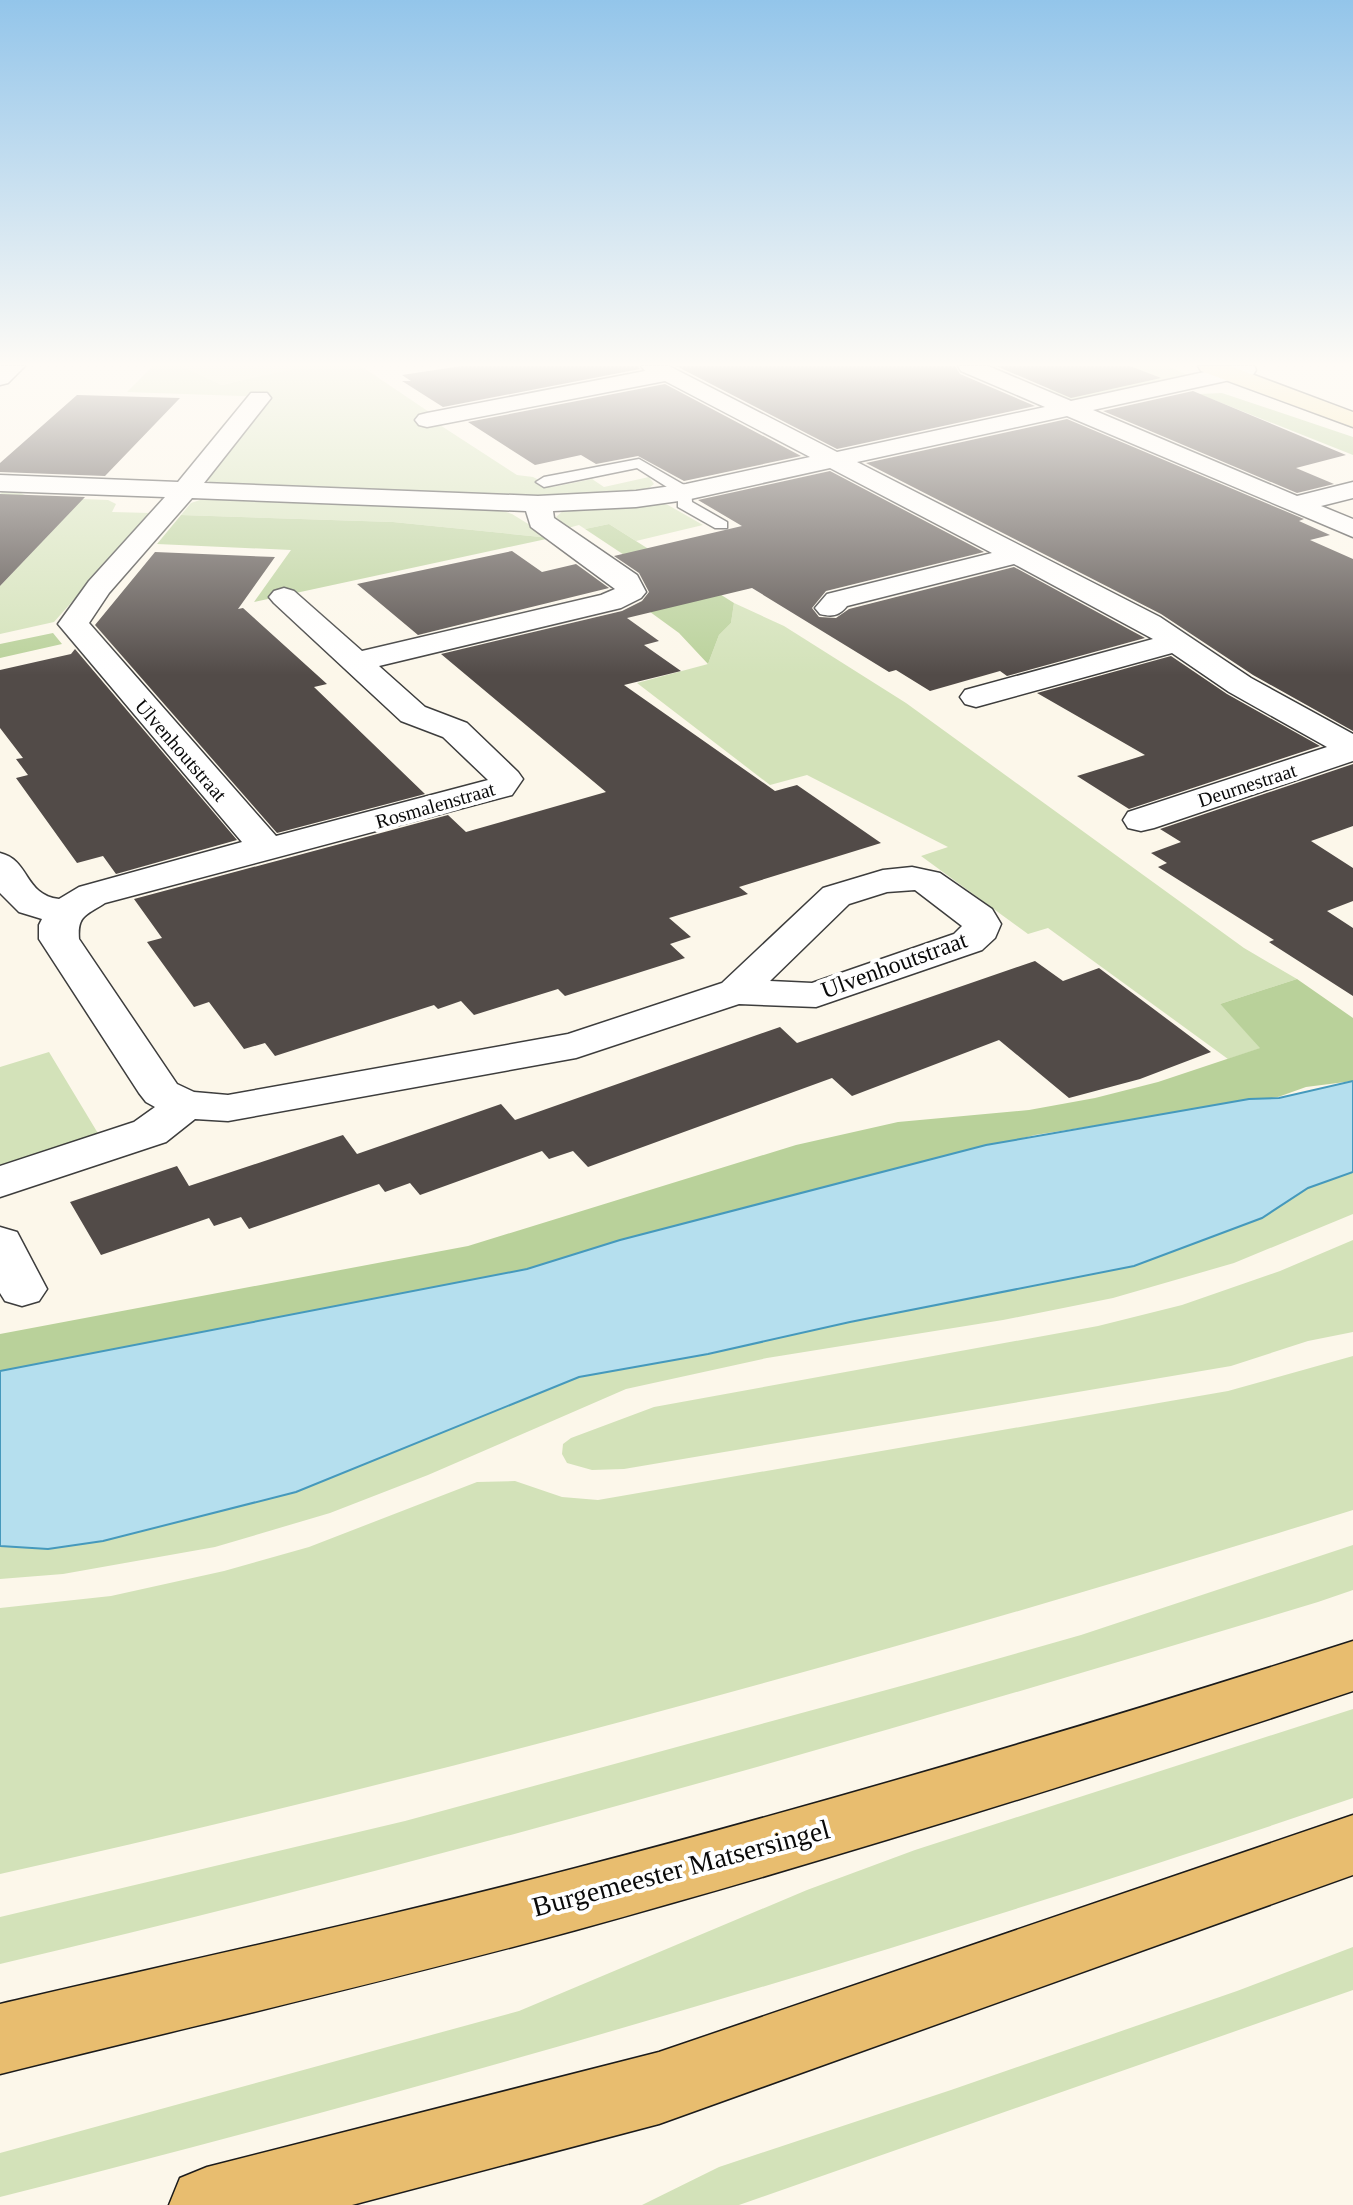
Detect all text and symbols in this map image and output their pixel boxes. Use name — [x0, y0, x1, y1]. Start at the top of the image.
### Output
street label: Ulvenhoutstraat — [131, 695, 231, 806]
street label: Deurnestraat — [1195, 759, 1299, 811]
street label: Rosmalenstraat — [373, 777, 498, 833]
street label: Ulvenhoutstraat — [818, 926, 971, 1003]
street label: Burgemeester Matsersingel — [529, 1813, 833, 1923]

